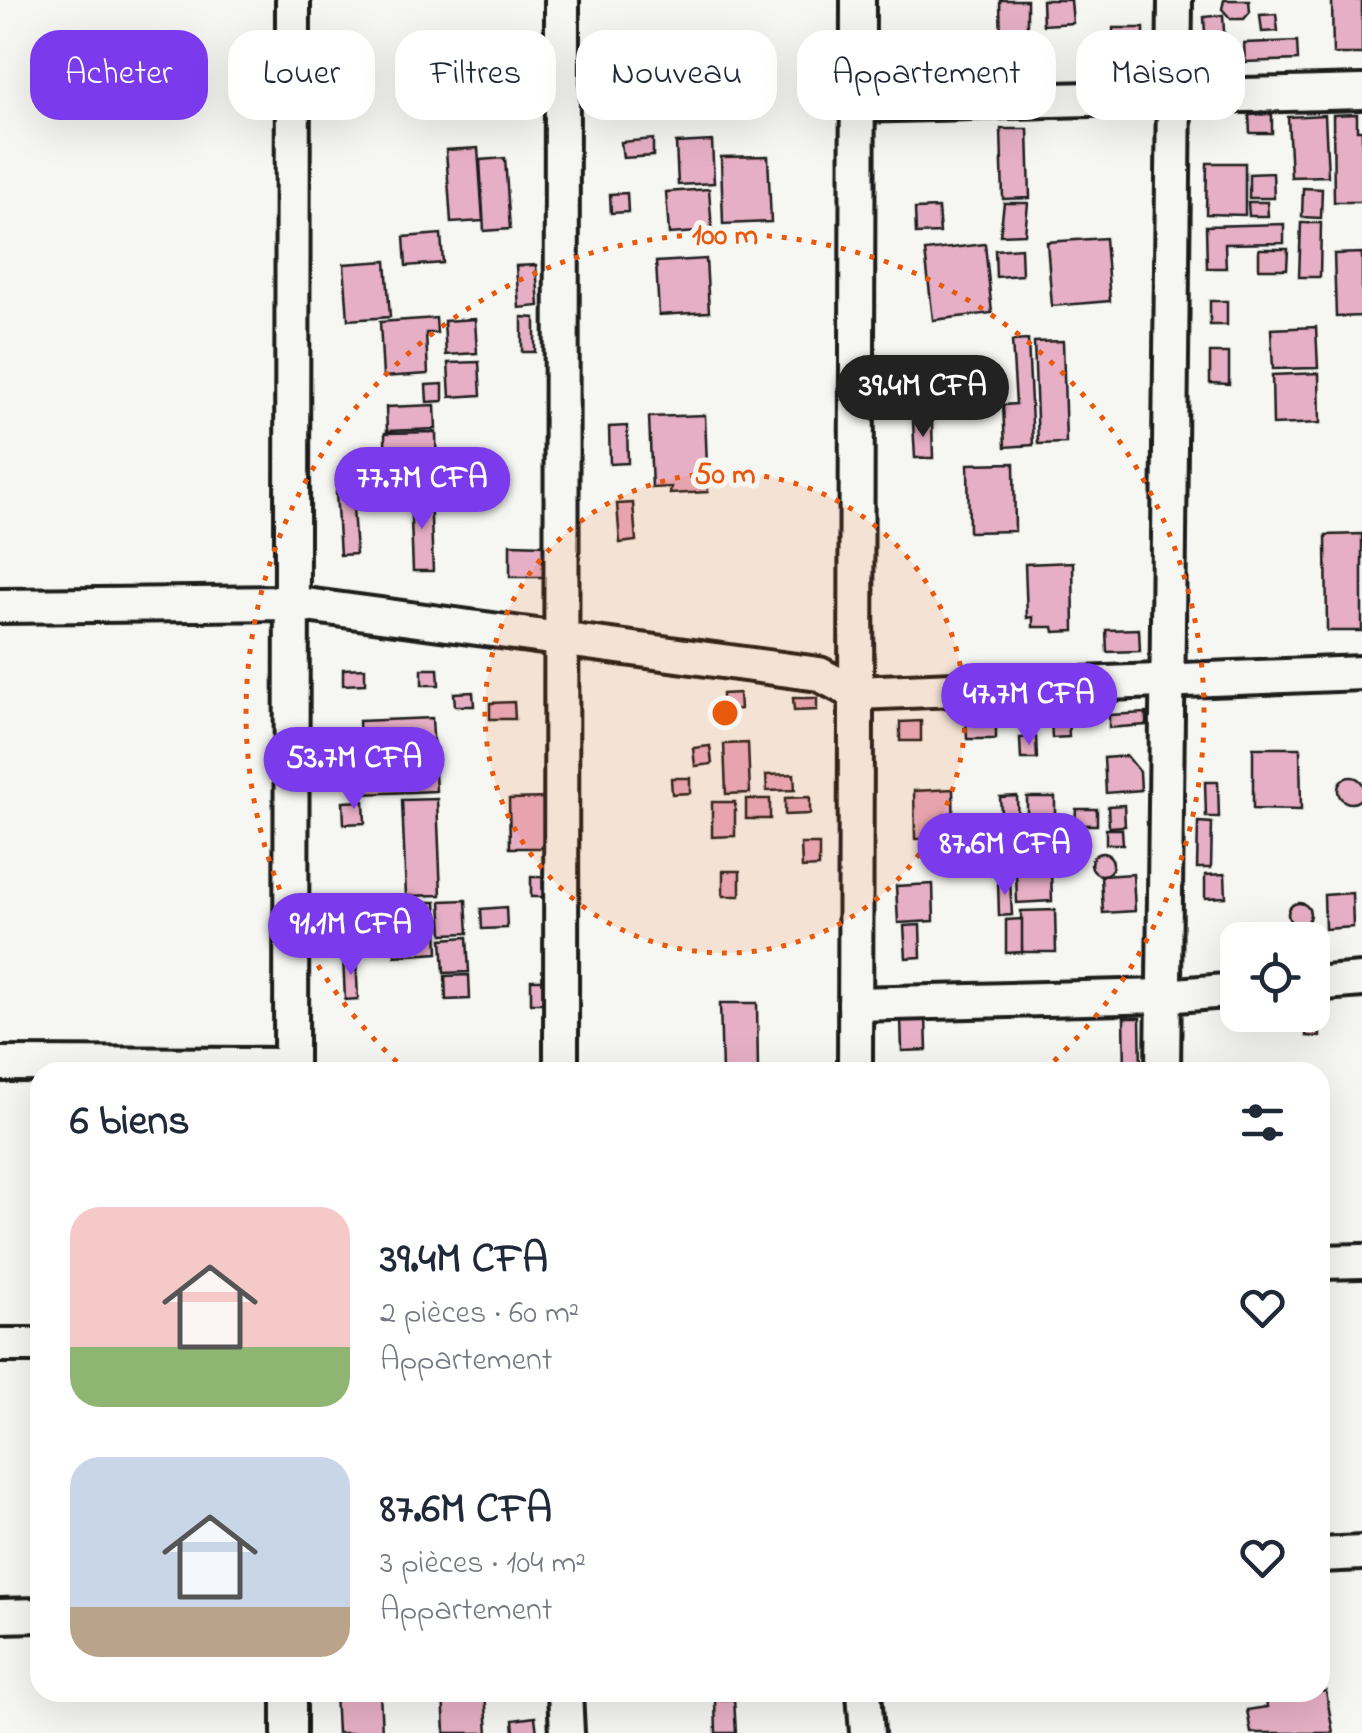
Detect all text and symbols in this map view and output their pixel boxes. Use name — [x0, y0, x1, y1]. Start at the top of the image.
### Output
chip: Acheter — [30, 30, 208, 120]
chip: Louer — [228, 30, 375, 120]
chip: Filtres — [395, 30, 556, 120]
chip: Nouveau — [576, 30, 777, 120]
chip: Appartement — [797, 30, 1056, 120]
chip: Maison — [1076, 30, 1245, 120]
text: 100 m — [692, 215, 758, 259]
pin: 39.4M CFA — [809, 355, 1037, 440]
text: 39.4M CFA — [859, 364, 987, 411]
pin: 77.7M CFA — [308, 447, 536, 532]
text: 50 m — [695, 454, 755, 498]
text: 77.7M CFA — [356, 456, 488, 503]
pin: 47.7M CFA — [915, 663, 1143, 748]
text: 47.7M CFA — [963, 672, 1095, 719]
centre of rings — [707, 695, 743, 731]
pin: 53.7M CFA — [240, 727, 468, 812]
text: 53.7M CFA — [286, 736, 422, 783]
pin: 87.6M CFA — [891, 813, 1119, 898]
text: 87.6M CFA — [939, 822, 1071, 869]
pin: 91.1M CFA — [237, 893, 465, 978]
text: 91.1M CFA — [290, 902, 412, 949]
map controls — [1220, 922, 1330, 1032]
button: locate — [1220, 922, 1330, 1032]
text: 6 biens — [70, 1092, 190, 1153]
icon: filters — [1235, 1095, 1290, 1150]
text: 39.4M CFA — [380, 1230, 548, 1291]
icon: home — [150, 1247, 270, 1367]
icon: heart — [1235, 1280, 1290, 1335]
text: 2 pièces · 60 m² — [380, 1291, 579, 1338]
text: Appartement — [380, 1338, 553, 1385]
text: 87.6M CFA — [380, 1480, 552, 1541]
icon: home — [150, 1497, 270, 1617]
icon: heart — [1235, 1530, 1290, 1585]
text: 3 pièces · 104 m² — [380, 1541, 586, 1588]
text: Appartement — [380, 1588, 553, 1635]

